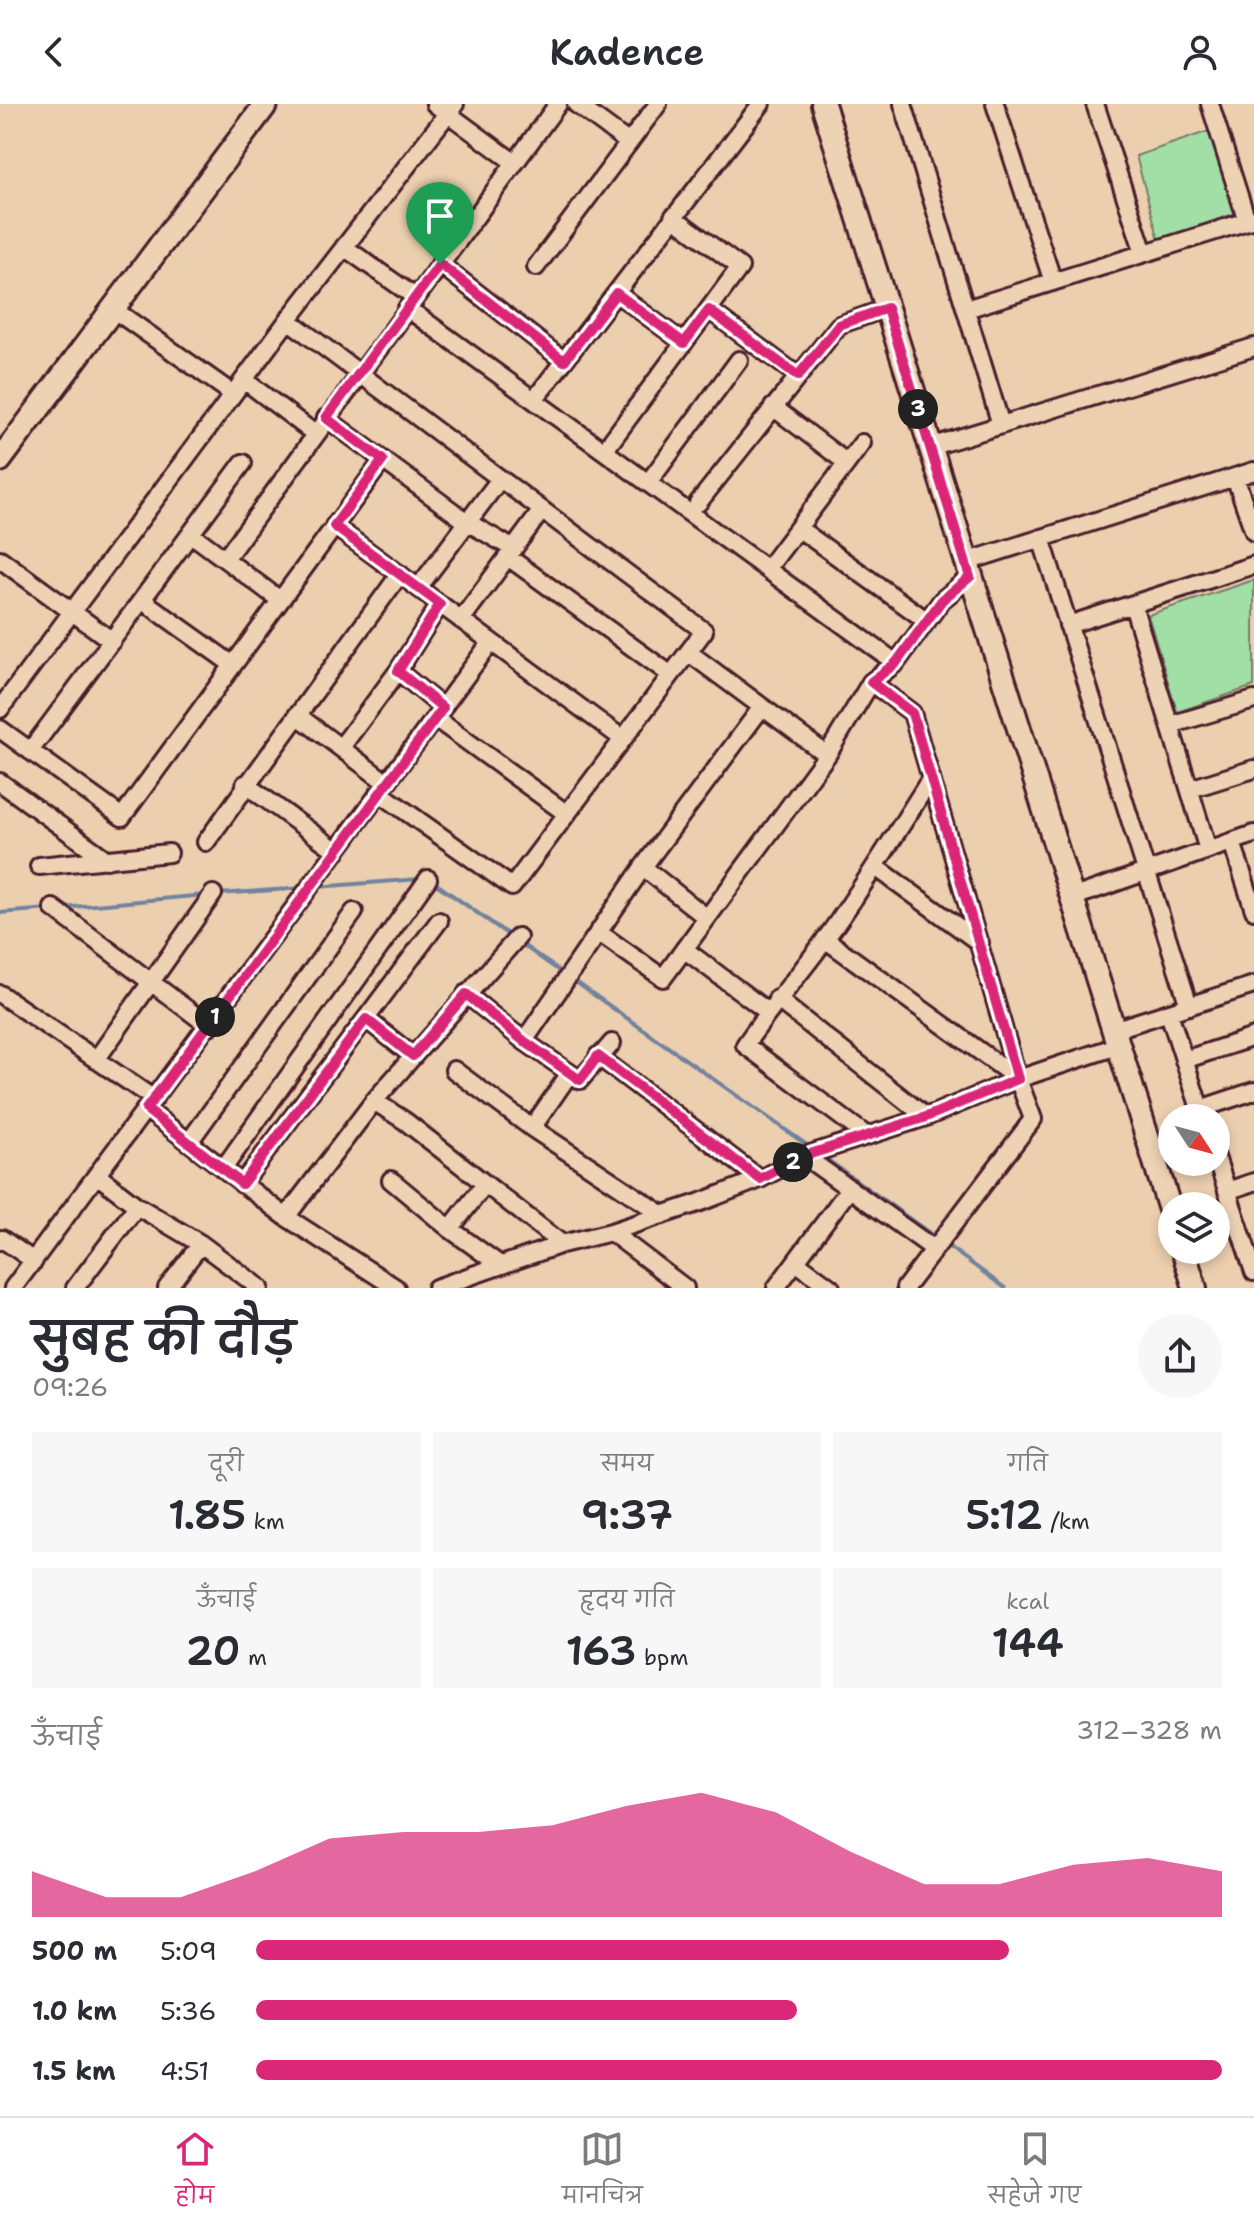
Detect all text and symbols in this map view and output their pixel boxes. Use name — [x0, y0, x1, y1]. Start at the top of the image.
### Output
text: Kadence — [549, 28, 705, 77]
icon: back — [32, 30, 76, 74]
icon: person — [1178, 30, 1222, 74]
pin — [406, 182, 474, 264]
icon: arrive — [418, 194, 462, 238]
pin: 3 — [898, 389, 938, 429]
text: 3 — [910, 394, 926, 423]
pin: 1 — [195, 997, 235, 1037]
text: 1 — [210, 1002, 220, 1031]
north arrow — [1158, 1104, 1230, 1176]
map controls — [1158, 1104, 1230, 1264]
pin: 2 — [773, 1142, 813, 1182]
text: 2 — [785, 1147, 801, 1176]
button: layers — [1158, 1192, 1230, 1264]
text: सुबह की दौड़ — [32, 1309, 296, 1368]
button: share — [1138, 1314, 1222, 1398]
text: 09:26 — [32, 1369, 108, 1404]
text: दूरी — [209, 1449, 244, 1478]
text: समय — [601, 1449, 653, 1478]
text: गति — [1008, 1449, 1048, 1478]
text: 1.85 — [168, 1488, 246, 1542]
text: 9:37 — [581, 1488, 673, 1542]
text: 5:12 — [966, 1488, 1043, 1542]
text: km — [246, 1507, 285, 1536]
text: /km — [1043, 1507, 1090, 1536]
text: ऊँचाई — [197, 1585, 256, 1614]
text: हृदय गति — [579, 1585, 675, 1614]
text: kcal — [1006, 1587, 1049, 1616]
text: 144 — [992, 1616, 1064, 1670]
text: 20 — [186, 1624, 241, 1678]
text: 163 — [566, 1624, 637, 1678]
text: m — [241, 1643, 267, 1672]
text: bpm — [637, 1643, 688, 1672]
text: 312–328 m — [1076, 1712, 1222, 1747]
text: ऊँचाई — [32, 1718, 102, 1753]
text: 500 m — [32, 1933, 117, 1968]
text: 5:09 — [160, 1933, 217, 1968]
text: 1.0 km — [32, 1993, 117, 2028]
text: 5:36 — [160, 1993, 216, 2028]
text: 1.5 km — [32, 2053, 116, 2088]
text: 4:51 — [160, 2053, 209, 2088]
tab: होम — [173, 2127, 217, 2220]
tab: मानचित्र — [562, 2127, 643, 2220]
tab: सहेजे गए — [988, 2127, 1081, 2220]

